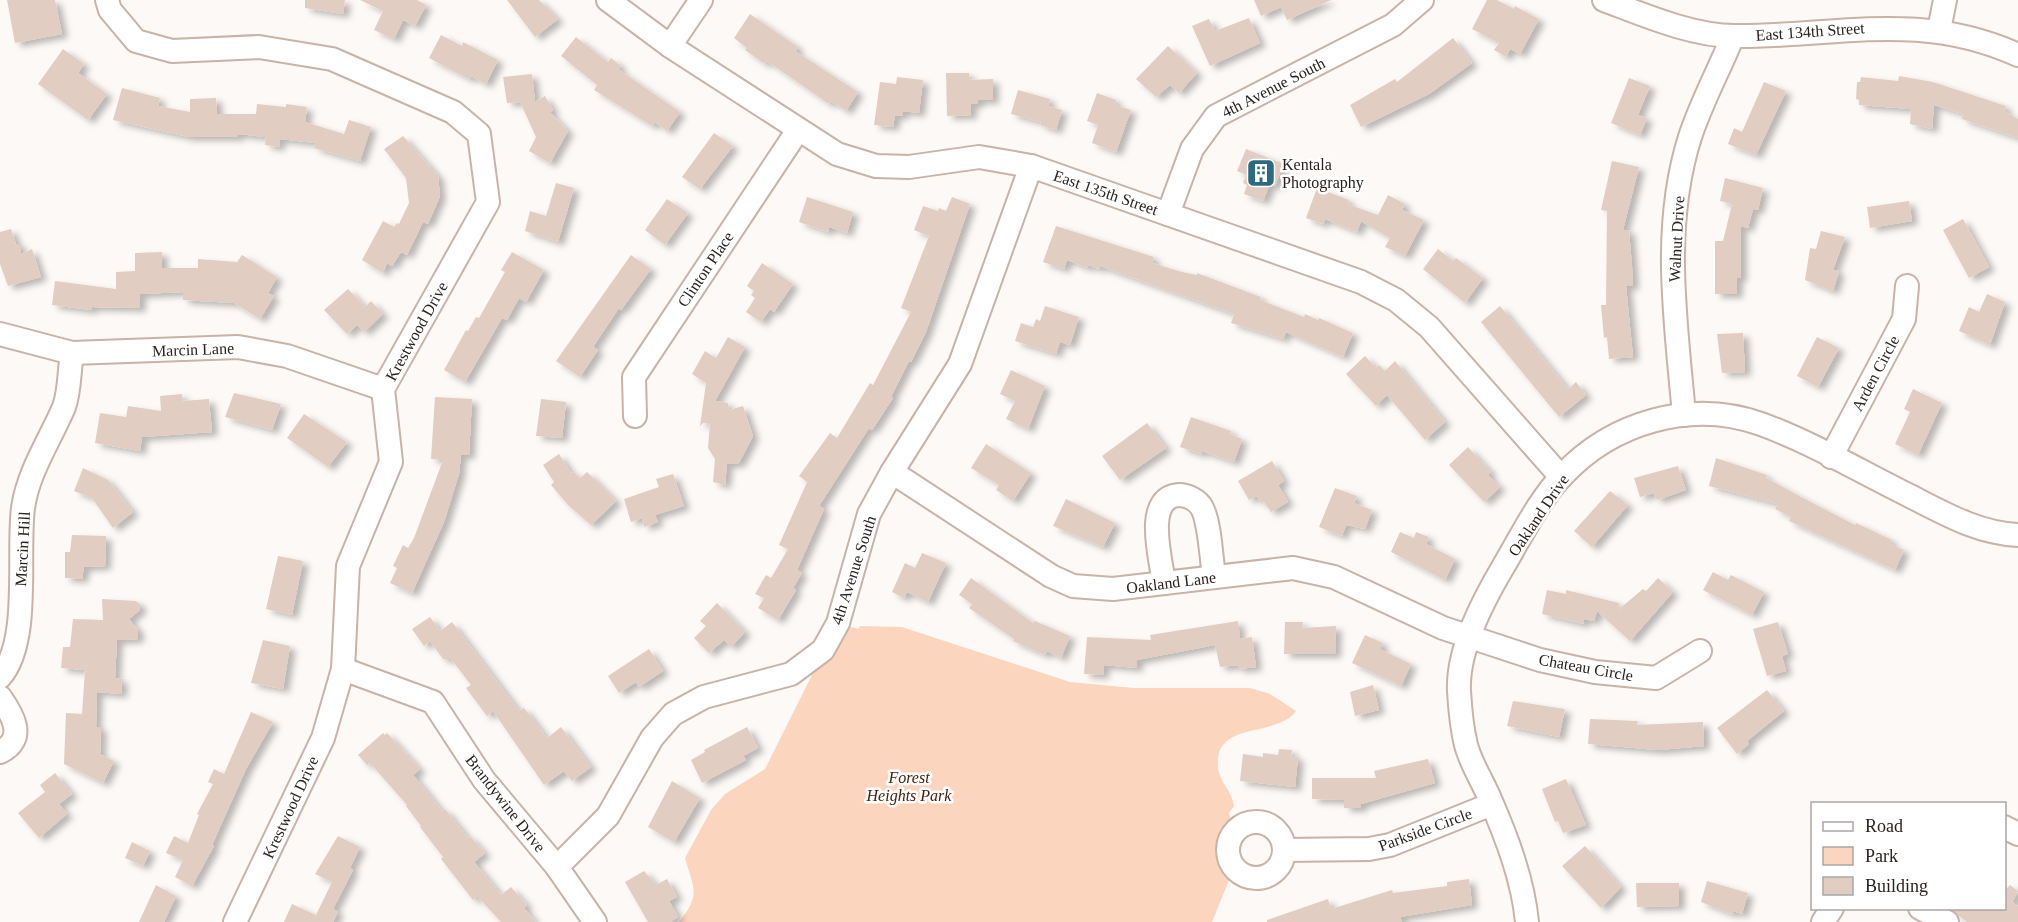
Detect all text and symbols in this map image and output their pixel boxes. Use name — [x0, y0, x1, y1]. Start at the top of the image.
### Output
street label: East 134th Street — [1755, 19, 1866, 44]
street label: 4th Avenue South — [1219, 54, 1328, 121]
place label: Kentala Photography — [1282, 156, 1364, 192]
building icon: Kentala Photography — [1245, 157, 1277, 189]
street label: East 135th Street — [1051, 167, 1161, 218]
street label: Walnut Drive — [1666, 196, 1687, 283]
street label: Clinton Place — [674, 229, 737, 310]
street label: Krestwood Drive — [382, 279, 451, 384]
street label: Arden Circle — [1848, 333, 1902, 414]
street label: Marcin Lane — [152, 340, 234, 359]
street label: Oakland Drive — [1505, 471, 1572, 559]
street label: Marcin Hill — [12, 511, 33, 587]
street label: 4th Avenue South — [828, 514, 879, 627]
street label: Oakland Lane — [1125, 569, 1217, 596]
street label: Chateau Circle — [1537, 651, 1634, 684]
street label: Brandywine Drive — [462, 751, 549, 856]
street label: Krestwood Drive — [259, 753, 322, 861]
park label: Forest Heights Park — [866, 769, 952, 805]
legend — [1811, 802, 2006, 910]
street label: Parkside Circle — [1376, 805, 1474, 854]
text: Road — [1865, 816, 1903, 836]
text: Park — [1865, 846, 1898, 866]
text: Building — [1865, 876, 1928, 896]

